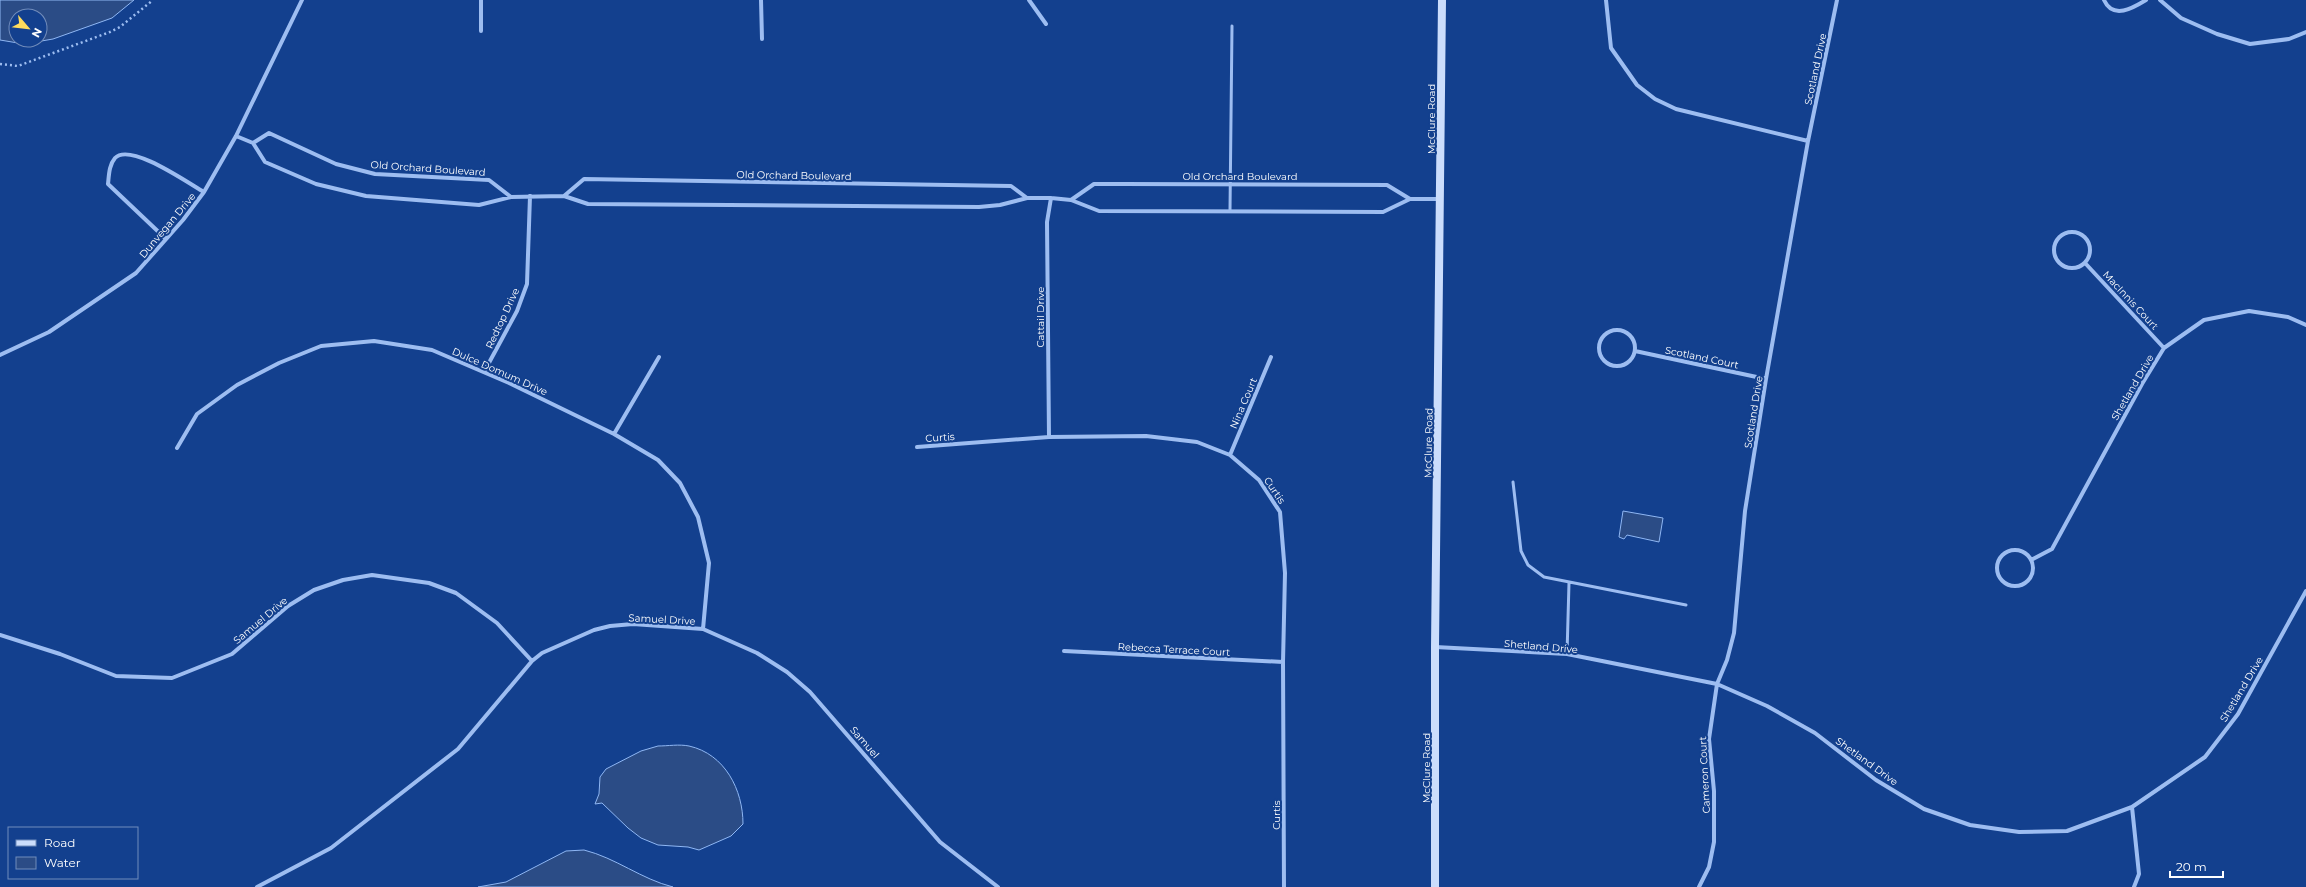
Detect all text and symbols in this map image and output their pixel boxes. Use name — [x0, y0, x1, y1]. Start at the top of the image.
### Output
north arrow — [8, 8, 48, 48]
text: N — [29, 25, 45, 40]
street label: Scotland Drive — [1802, 32, 1829, 106]
street label: McClure Road — [1425, 84, 1438, 154]
street label: Old Orchard Boulevard — [370, 158, 486, 179]
street label: Old Orchard Boulevard — [736, 168, 852, 183]
street label: Old Orchard Boulevard — [1182, 170, 1298, 183]
street label: Dunvegan Drive — [136, 190, 198, 261]
street label: MacInnis Court — [2100, 268, 2161, 333]
street label: Redtop Drive — [483, 286, 522, 351]
street label: Cattail Drive — [1034, 287, 1047, 347]
street label: Scotland Court — [1664, 343, 1740, 372]
street label: Dulce Domum Drive — [450, 345, 550, 398]
street label: Shetland Drive — [2108, 352, 2157, 423]
street label: Scotland Drive — [1741, 375, 1766, 449]
street label: Nina Court — [1227, 376, 1260, 431]
street label: McClure Road — [1421, 408, 1436, 478]
street label: Curtis — [925, 430, 955, 445]
street label: Curtis — [1261, 474, 1288, 506]
street label: Samuel Drive — [231, 594, 290, 647]
street label: Samuel Drive — [628, 611, 696, 628]
street label: Shetland Drive — [1504, 637, 1578, 656]
street label: Rebecca Terrace Court — [1117, 640, 1231, 659]
street label: Shetland Drive — [2217, 654, 2266, 724]
street label: Samuel — [847, 724, 882, 761]
street label: McClure Road — [1420, 733, 1433, 803]
street label: Shetland Drive — [1833, 734, 1900, 788]
street label: Cameron Court — [1696, 736, 1713, 814]
street label: Curtis — [1270, 800, 1283, 830]
legend — [8, 827, 138, 879]
text: Road — [44, 835, 75, 850]
scale bar — [2170, 853, 2223, 879]
text: Water — [44, 855, 81, 870]
text: 20 m — [2176, 859, 2207, 874]

